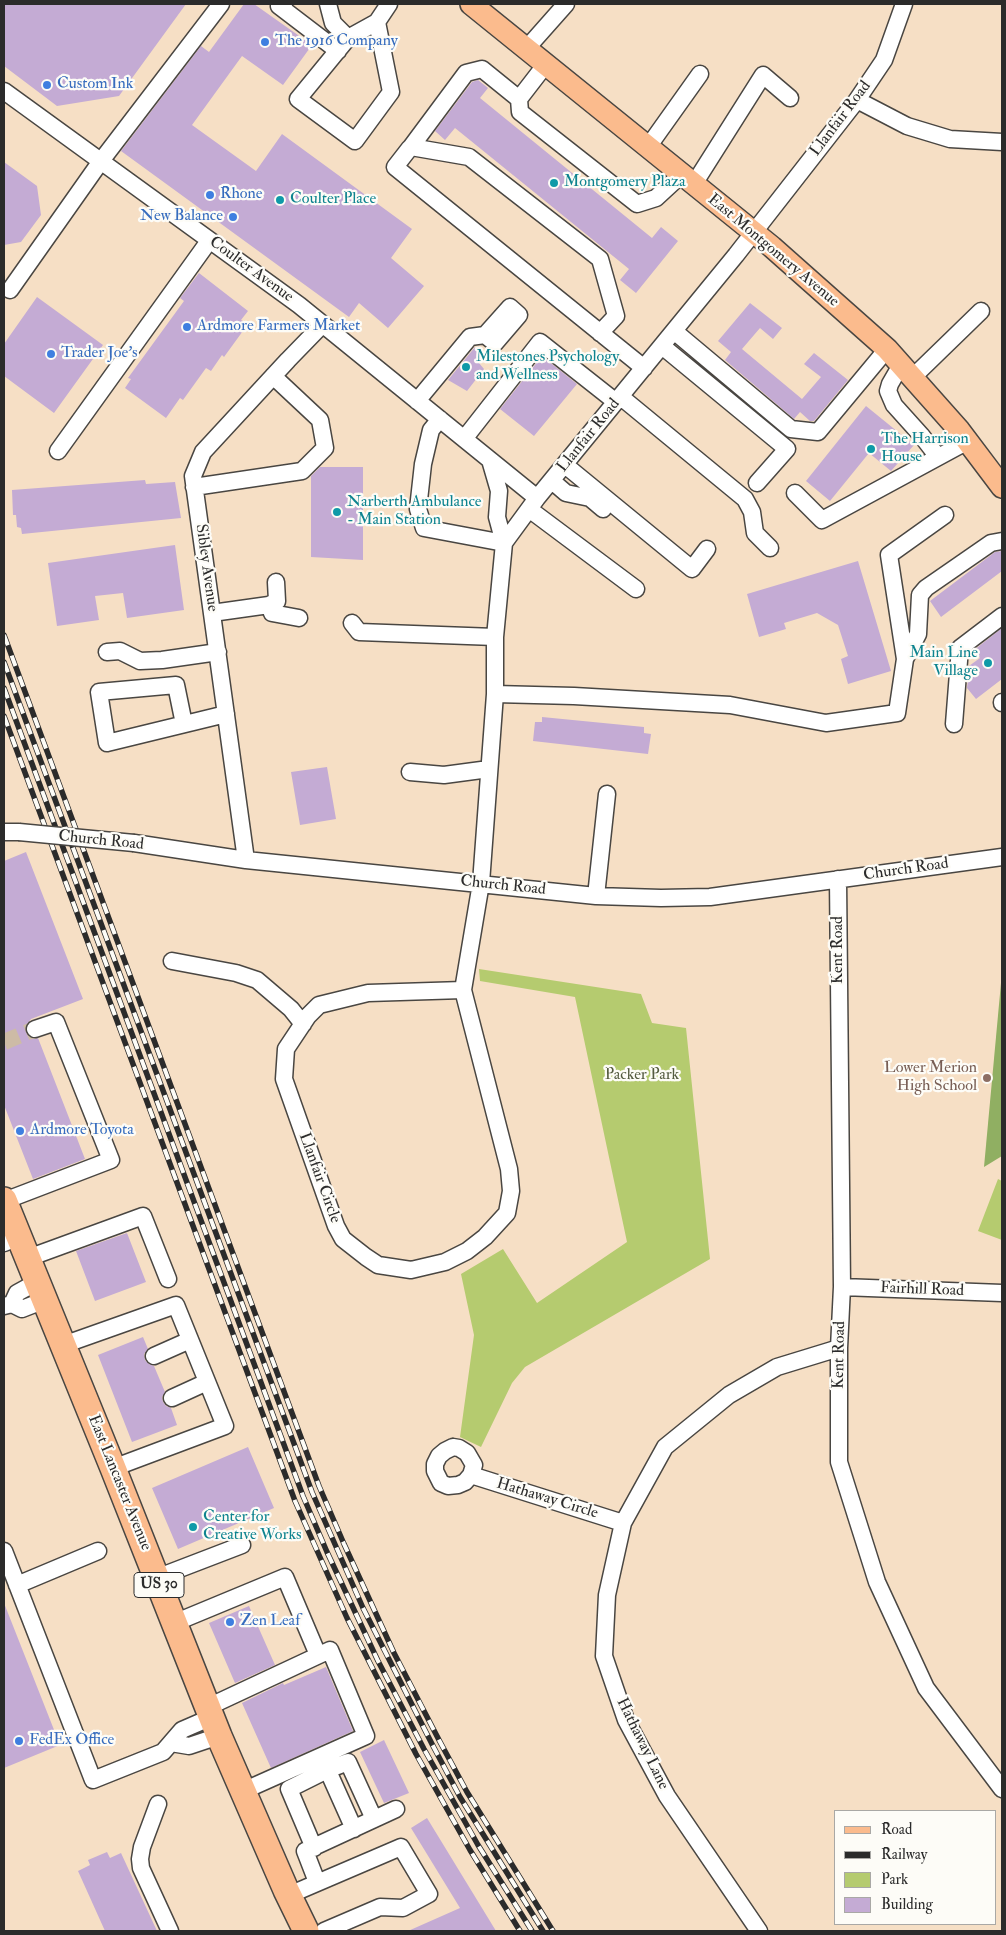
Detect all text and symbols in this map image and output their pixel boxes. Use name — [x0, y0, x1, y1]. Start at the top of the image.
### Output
place label: The 1916 Company — [275, 32, 398, 52]
marker: The 1916 Company — [259, 36, 271, 48]
place label: Custom Ink — [57, 75, 133, 95]
street label: Llanfair Road — [806, 78, 876, 160]
marker: Custom Ink — [41, 79, 53, 91]
place label: Montgomery Plaza — [564, 173, 686, 193]
marker: Montgomery Plaza — [548, 177, 560, 189]
place label: Rhone — [220, 185, 262, 205]
marker: Rhone — [204, 189, 216, 201]
place label: Coulter Place — [290, 190, 376, 210]
street label: East Montgomery Avenue — [703, 190, 843, 312]
marker: Coulter Place — [274, 194, 286, 206]
place label: New Balance — [140, 207, 223, 227]
marker: New Balance — [227, 211, 239, 223]
street label: Coulter Avenue — [205, 233, 297, 307]
place label: Ardmore Farmers Market — [197, 317, 360, 337]
marker: Ardmore Farmers Market — [181, 321, 193, 333]
place label: Trader Joe's — [61, 344, 137, 364]
marker: Trader Joe's — [45, 348, 57, 360]
place label: Milestones Psychology and Wellness — [476, 348, 619, 386]
marker: Milestones Psychology and Wellness — [460, 361, 472, 373]
street label: Llanfair Road — [553, 395, 625, 477]
place label: The Harrison House — [881, 430, 969, 468]
marker: The Harrison House — [865, 443, 877, 455]
place label: Narberth Ambulance - Main Station — [347, 493, 482, 531]
marker: Narberth Ambulance - Main Station — [331, 506, 343, 518]
street label: Sibley Avenue — [190, 523, 222, 613]
place label: Main Line Village — [909, 644, 978, 682]
marker: Main Line Village — [982, 657, 994, 669]
street label: Church Road — [57, 827, 145, 855]
street label: Church Road — [862, 855, 950, 885]
street label: Church Road — [459, 872, 547, 900]
street label: Kent Road — [829, 916, 849, 984]
place label: Lower Merion High School — [884, 1059, 977, 1097]
park label: Packer Park — [605, 1066, 679, 1086]
marker: Lower Merion High School — [981, 1072, 993, 1084]
place label: Ardmore Toyota — [30, 1121, 134, 1141]
marker: Ardmore Toyota — [14, 1125, 26, 1137]
street label: Llanfair Circle — [294, 1130, 344, 1226]
street label: Fairhill Road — [880, 1279, 964, 1301]
street label: Kent Road — [830, 1321, 850, 1389]
street label: East Lancaster Avenue — [83, 1412, 155, 1554]
street label: Hathaway Circle — [494, 1474, 600, 1524]
place label: Center for Creative Works — [203, 1508, 301, 1546]
marker: Center for Creative Works — [187, 1521, 199, 1533]
road number: US 30 — [134, 1572, 184, 1598]
place label: Zen Leaf — [240, 1612, 300, 1632]
marker: Zen Leaf — [224, 1616, 236, 1628]
street label: Hathaway Lane — [612, 1695, 672, 1793]
place label: FedEx Office — [29, 1731, 114, 1751]
marker: FedEx Office — [13, 1735, 25, 1747]
legend — [834, 1810, 996, 1925]
text: Road — [881, 1820, 912, 1839]
text: Railway — [881, 1845, 927, 1864]
text: Park — [881, 1870, 908, 1889]
text: Building — [881, 1895, 933, 1914]

